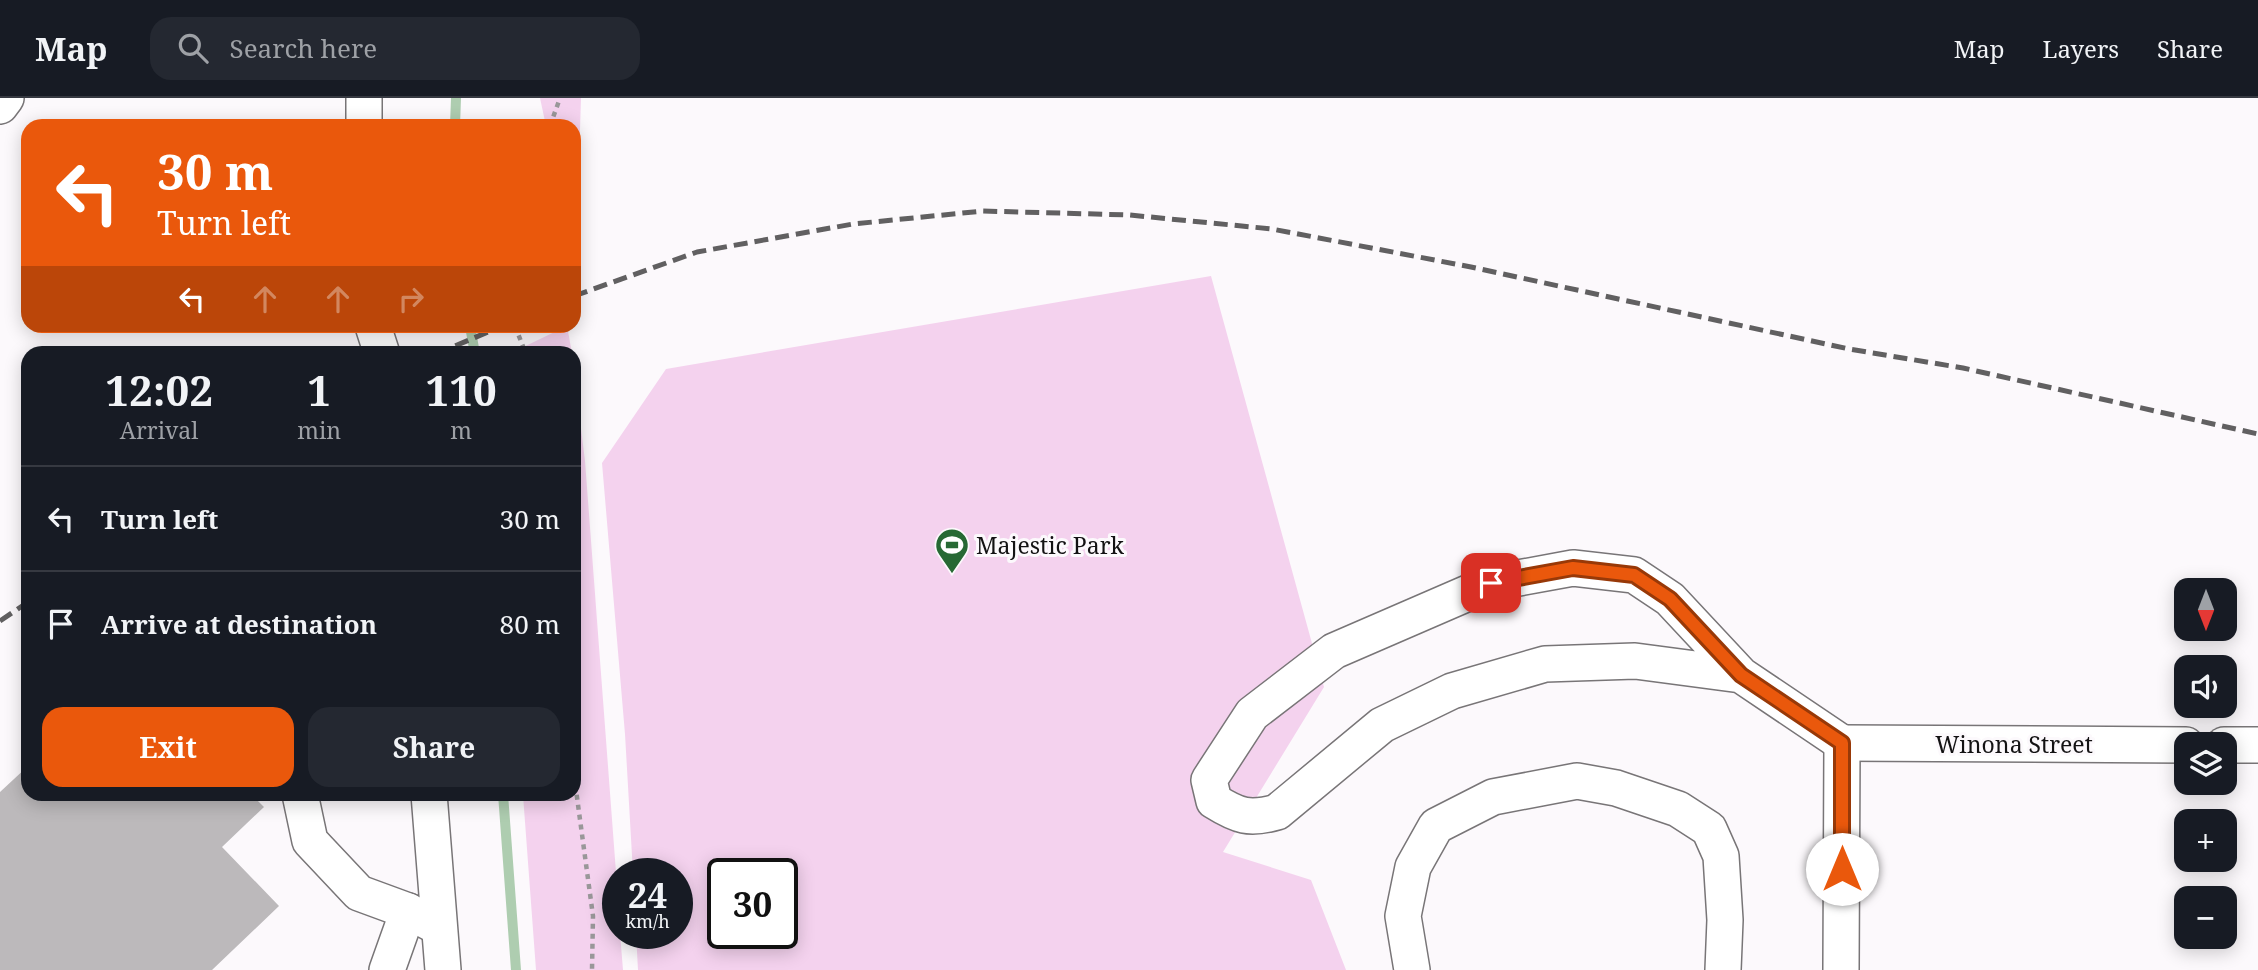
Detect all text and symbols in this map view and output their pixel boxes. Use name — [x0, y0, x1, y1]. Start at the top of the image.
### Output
search box — [150, 17, 640, 80]
text: Map — [35, 26, 108, 71]
icon: search — [174, 29, 212, 67]
text: Search here — [230, 30, 377, 66]
text: Map — [1954, 32, 2005, 65]
text: Layers — [2043, 32, 2119, 65]
text: Share — [2157, 32, 2223, 65]
text: 30 m — [157, 138, 273, 204]
icon: left — [42, 147, 133, 238]
text: Turn left — [157, 201, 291, 244]
icon: left — [173, 280, 211, 318]
icon: ahead — [246, 280, 284, 318]
icon: ahead — [319, 280, 357, 318]
icon: right — [392, 280, 430, 318]
text: 12:02 — [105, 361, 213, 418]
text: 1 — [307, 361, 331, 418]
text: 110 — [425, 361, 497, 418]
text: Arrival — [120, 414, 198, 446]
text: min — [297, 414, 341, 446]
text: m — [450, 414, 472, 446]
icon: left — [42, 500, 80, 538]
text: Turn left — [101, 501, 218, 537]
text: 30 m — [500, 501, 560, 537]
sports icon: Majestic Park — [933, 526, 971, 575]
place label: Majestic Park — [976, 529, 1125, 561]
pin — [1461, 553, 1521, 613]
icon: arrive — [1472, 564, 1510, 602]
north arrow — [2174, 578, 2236, 640]
map controls — [2174, 578, 2237, 949]
icon: arrive — [42, 605, 80, 643]
text: Arrive at destination — [101, 606, 377, 642]
text: 80 m — [500, 606, 560, 642]
button: sound — [2174, 655, 2237, 718]
button: Exit — [42, 707, 294, 787]
button: Share — [308, 707, 560, 787]
street label: Winona Street — [1935, 728, 2093, 760]
button: layers — [2174, 732, 2237, 795]
button: + — [2174, 809, 2237, 872]
position arrow — [1805, 832, 1879, 906]
speed limit sign: 30 — [707, 858, 798, 949]
text: 24 — [628, 871, 667, 918]
button: − — [2174, 886, 2237, 949]
text: km/h — [625, 909, 670, 933]

